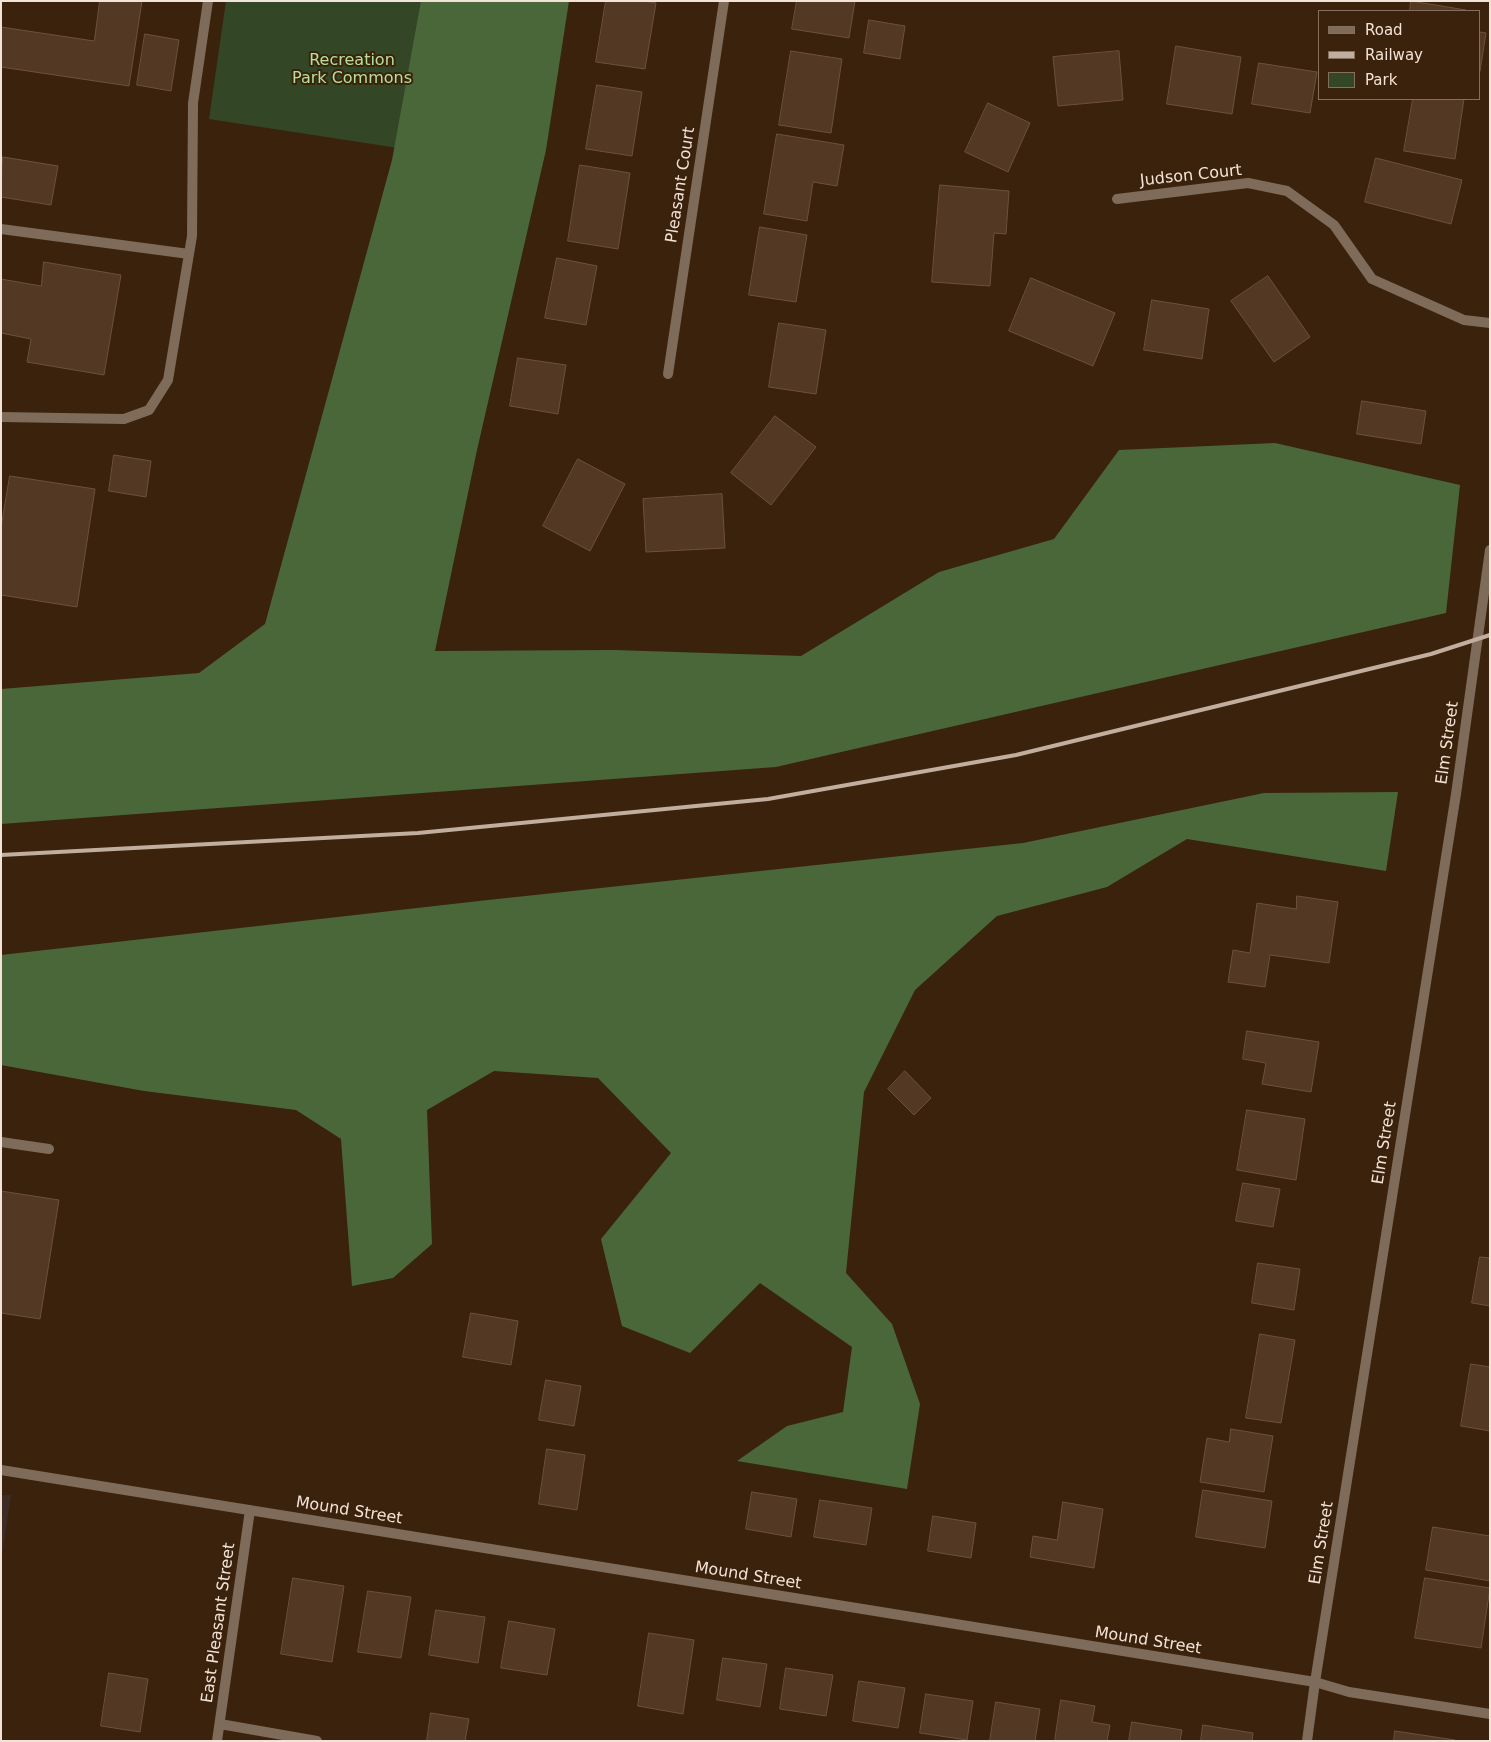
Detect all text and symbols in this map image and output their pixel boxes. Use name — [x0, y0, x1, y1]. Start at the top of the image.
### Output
legend — [1318, 10, 1481, 100]
text: Road — [1365, 21, 1403, 39]
text: Railway — [1365, 46, 1423, 64]
park label: Recreation Park Commons — [292, 51, 412, 89]
text: Park — [1365, 71, 1397, 89]
street label: Pleasant Court — [662, 126, 700, 244]
street label: Judson Court — [1139, 161, 1243, 191]
street label: Elm Street — [1433, 700, 1463, 786]
street label: Elm Street — [1369, 1100, 1401, 1186]
street label: Mound Street — [294, 1493, 404, 1529]
street label: Elm Street — [1306, 1500, 1338, 1586]
street label: East Pleasant Street — [198, 1542, 240, 1704]
street label: Mound Street — [693, 1558, 803, 1594]
street label: Mound Street — [1093, 1623, 1203, 1659]

